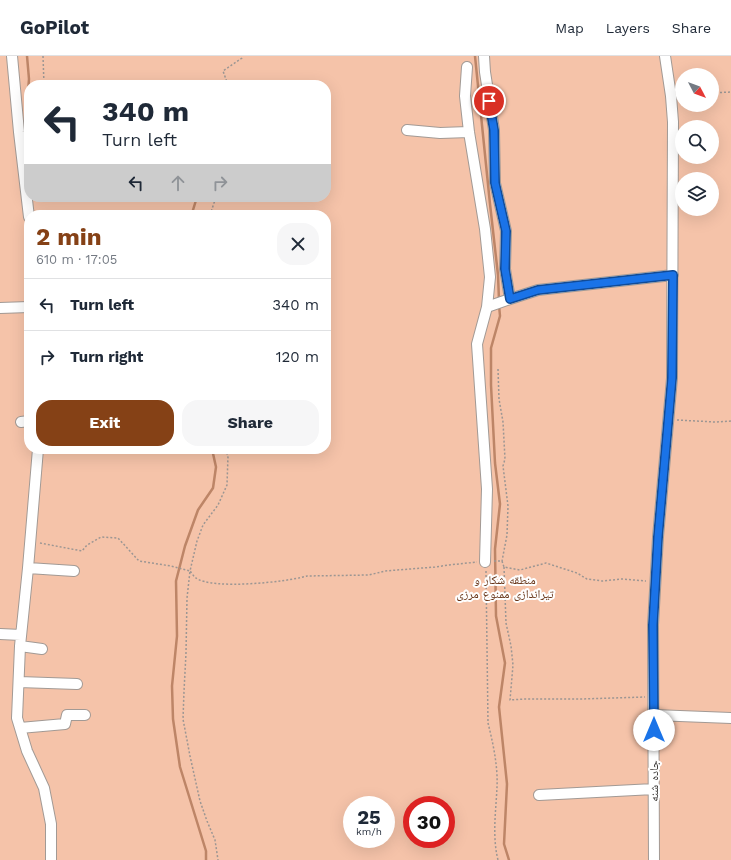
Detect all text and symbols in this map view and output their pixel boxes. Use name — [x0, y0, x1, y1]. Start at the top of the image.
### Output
text: GoPilot — [20, 16, 89, 39]
text: Map — [555, 20, 584, 36]
text: Layers — [606, 20, 650, 36]
text: Share — [672, 20, 711, 36]
north arrow — [675, 68, 719, 112]
map controls — [675, 68, 719, 216]
pin — [472, 84, 506, 118]
icon: arrive — [478, 90, 500, 112]
text: 340 m — [102, 95, 189, 128]
icon: left — [36, 96, 88, 148]
button: search — [675, 120, 719, 164]
text: Turn left — [102, 129, 177, 150]
icon: left — [125, 172, 147, 194]
icon: ahead — [167, 172, 189, 194]
icon: right — [209, 172, 231, 194]
button: layers — [675, 172, 719, 216]
text: 2 min — [36, 223, 102, 251]
button: close — [277, 223, 319, 265]
text: 610 m · 17:05 — [36, 252, 117, 267]
icon: left — [36, 294, 58, 316]
text: Turn left — [70, 296, 134, 314]
text: 340 m — [272, 296, 319, 314]
icon: right — [36, 346, 58, 368]
text: Turn right — [70, 348, 143, 366]
text: 120 m — [276, 348, 319, 366]
button: Exit — [36, 400, 174, 446]
button: Share — [182, 400, 319, 446]
park label: منطقه شکار و تیراندازی ممنوع مرزی — [456, 573, 554, 602]
position arrow — [633, 709, 675, 751]
street label: جاده شنه — [647, 760, 661, 802]
speed limit sign: 30 — [403, 796, 455, 848]
text: 25 — [357, 805, 381, 829]
text: km/h — [356, 826, 382, 837]

